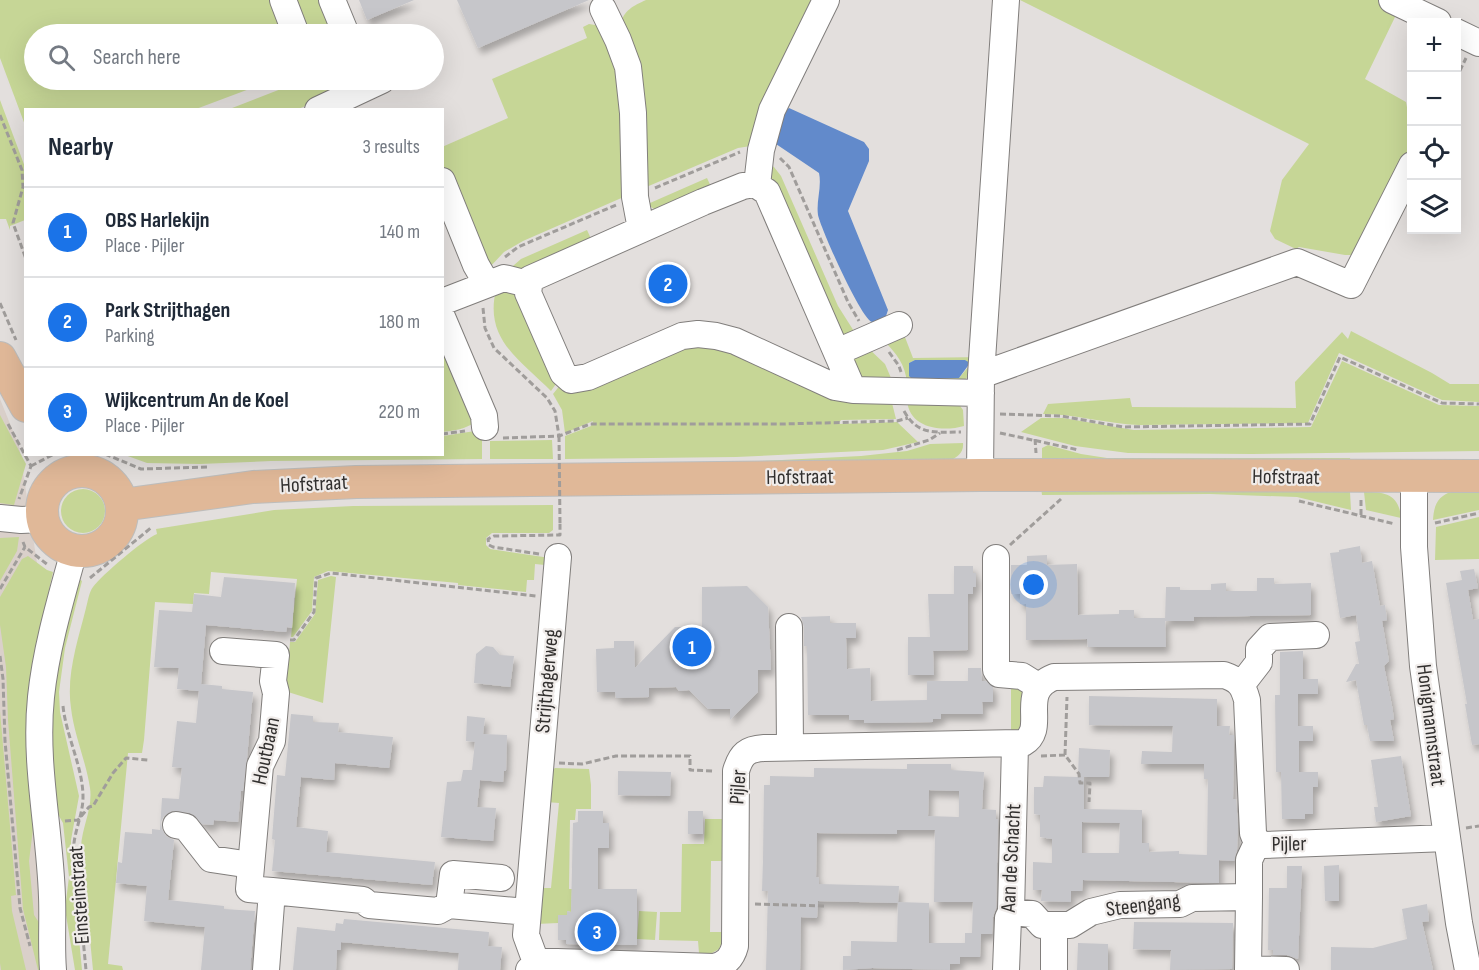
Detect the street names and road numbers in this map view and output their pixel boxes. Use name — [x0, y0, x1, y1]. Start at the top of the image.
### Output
street label: Hofstraat — [766, 464, 834, 490]
street label: Hofstraat — [1252, 464, 1320, 490]
street label: Hofstraat — [280, 470, 348, 498]
street label: Strijthagerweg — [530, 628, 564, 734]
street label: Honigmannstraat — [1411, 663, 1451, 787]
street label: Houtbaan — [247, 715, 285, 787]
street label: Pijler — [724, 769, 752, 805]
street label: Aan de Schacht — [996, 803, 1026, 914]
street label: Pijler — [1271, 831, 1307, 857]
street label: Einsteinstraat — [63, 845, 95, 945]
street label: Steengang — [1104, 888, 1182, 922]

